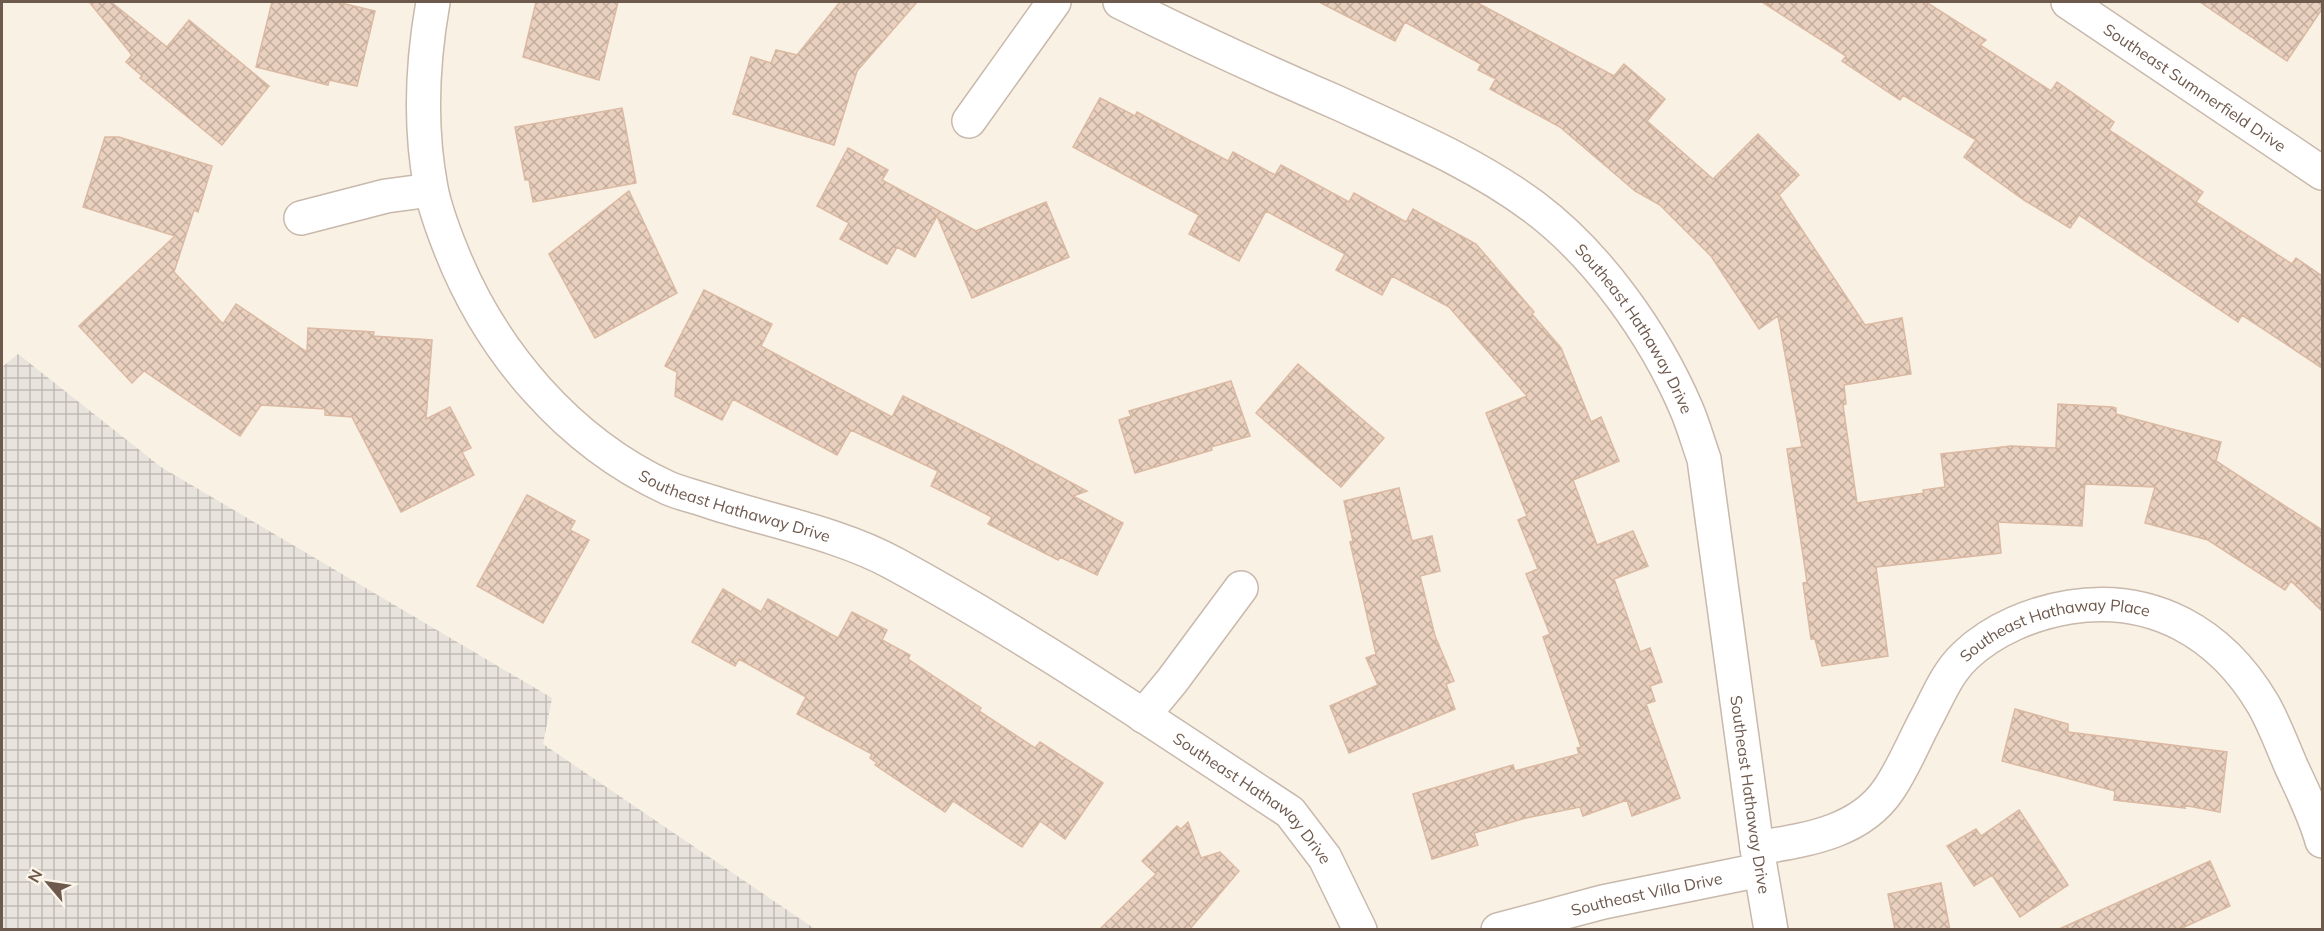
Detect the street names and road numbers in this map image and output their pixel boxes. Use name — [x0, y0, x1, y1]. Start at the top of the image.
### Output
street label: Southeast Summerfield Drive — [2100, 19, 2290, 156]
street label: Southeast Hathaway Drive — [1571, 239, 1697, 417]
street label: Southeast Hathaway Drive — [635, 465, 833, 546]
street label: Southeast Hathaway Place — [1955, 595, 2152, 666]
street label: Southeast Hathaway Drive — [1726, 694, 1775, 895]
street label: Southeast Hathaway Drive — [1170, 728, 1336, 867]
street label: Southeast Villa Drive — [1569, 868, 1724, 920]

